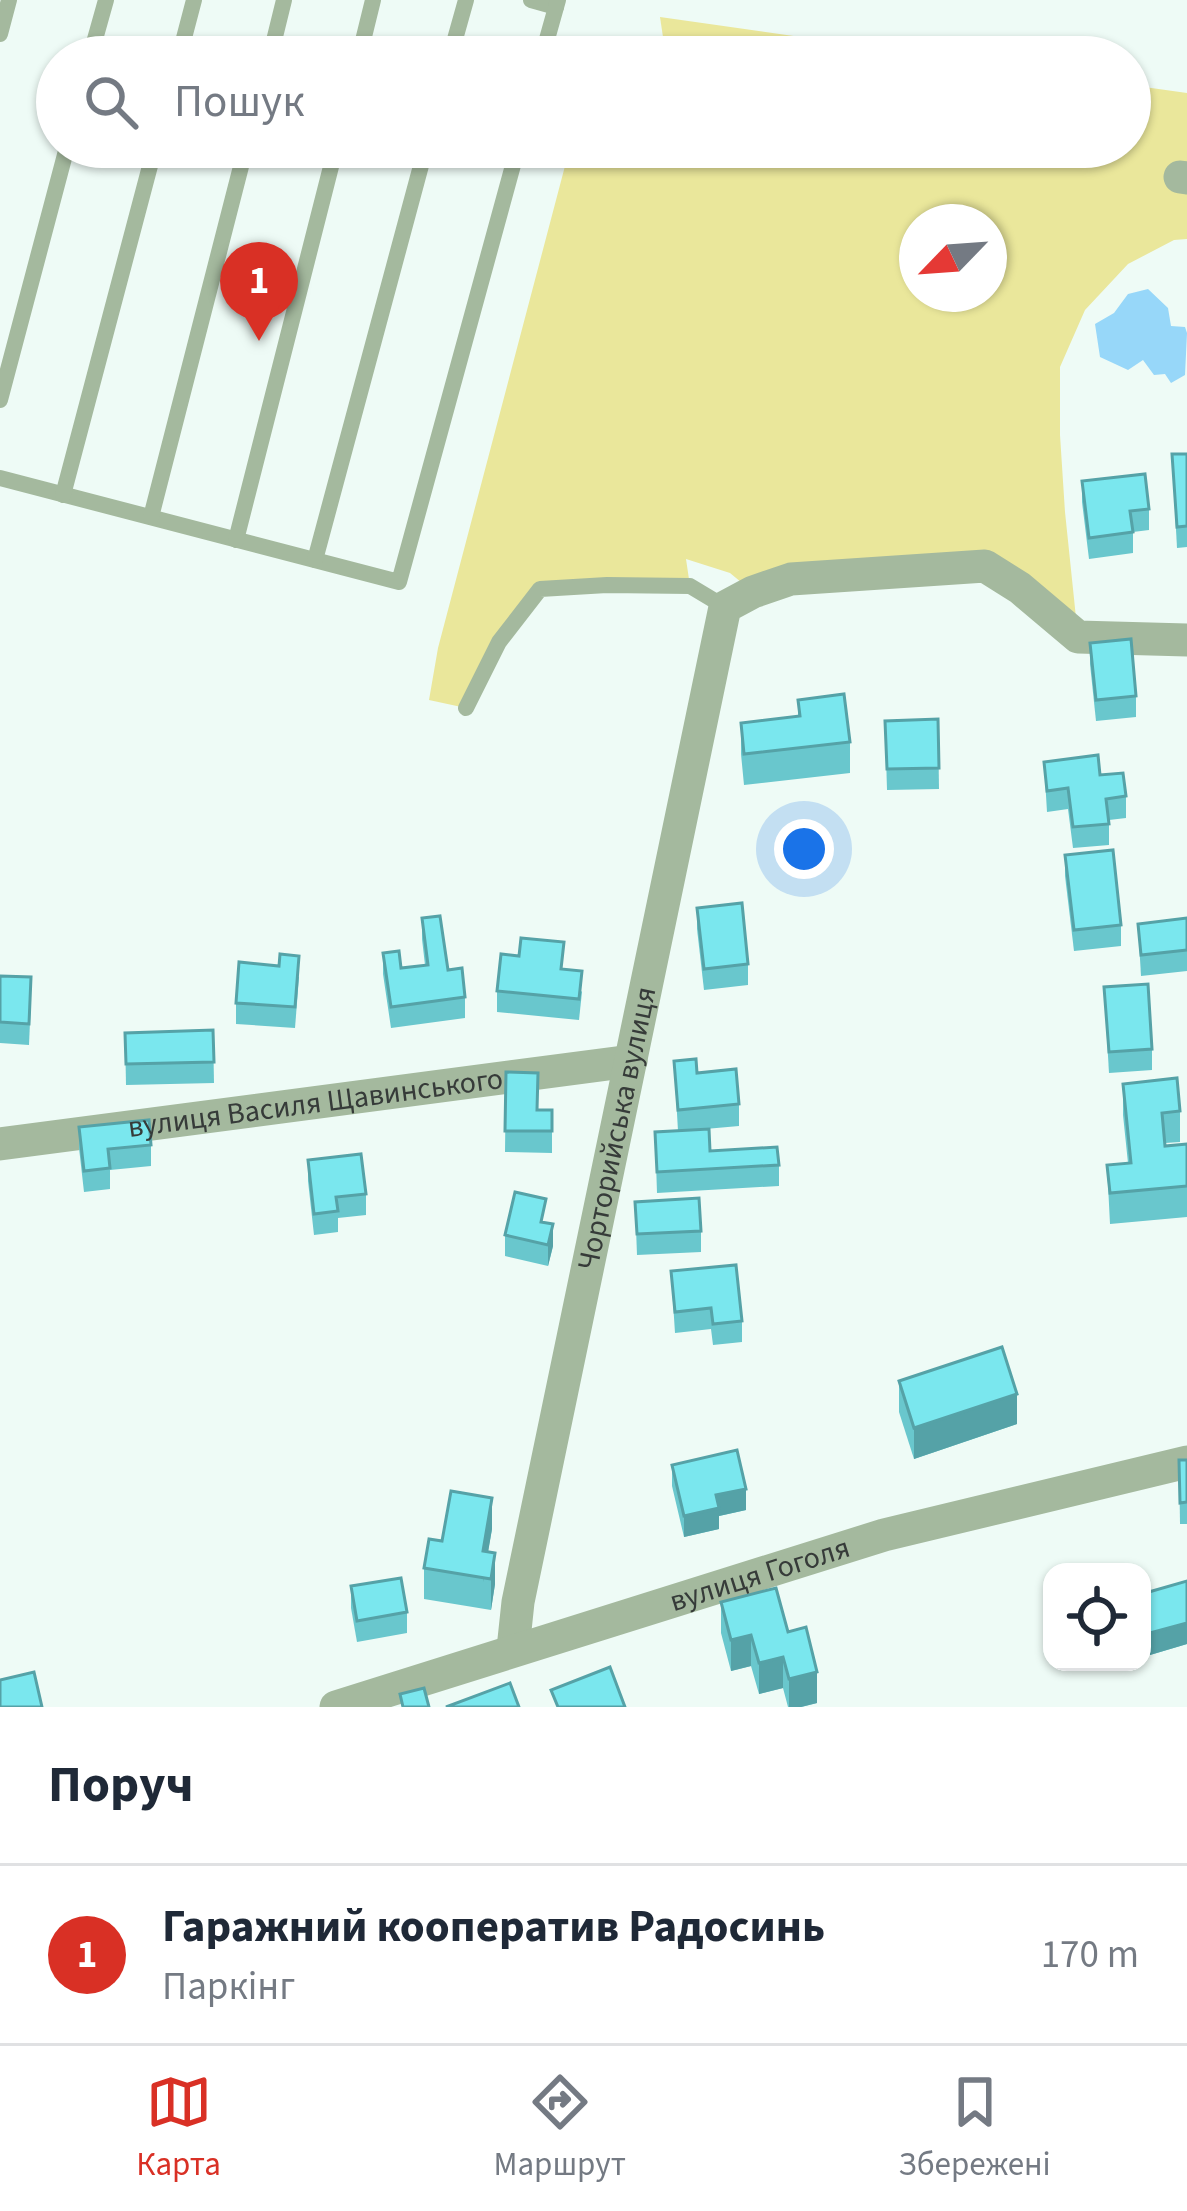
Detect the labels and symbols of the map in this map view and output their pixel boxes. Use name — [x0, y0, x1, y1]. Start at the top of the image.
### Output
north arrow — [899, 204, 1007, 312]
pin: 1 — [220, 242, 298, 341]
your location — [774, 819, 834, 879]
street label: Чорторийська вулиця — [566, 983, 667, 1274]
street label: вулиця Василя Щавинського — [125, 1057, 505, 1148]
street label: вулиця Гоголя — [664, 1526, 855, 1623]

